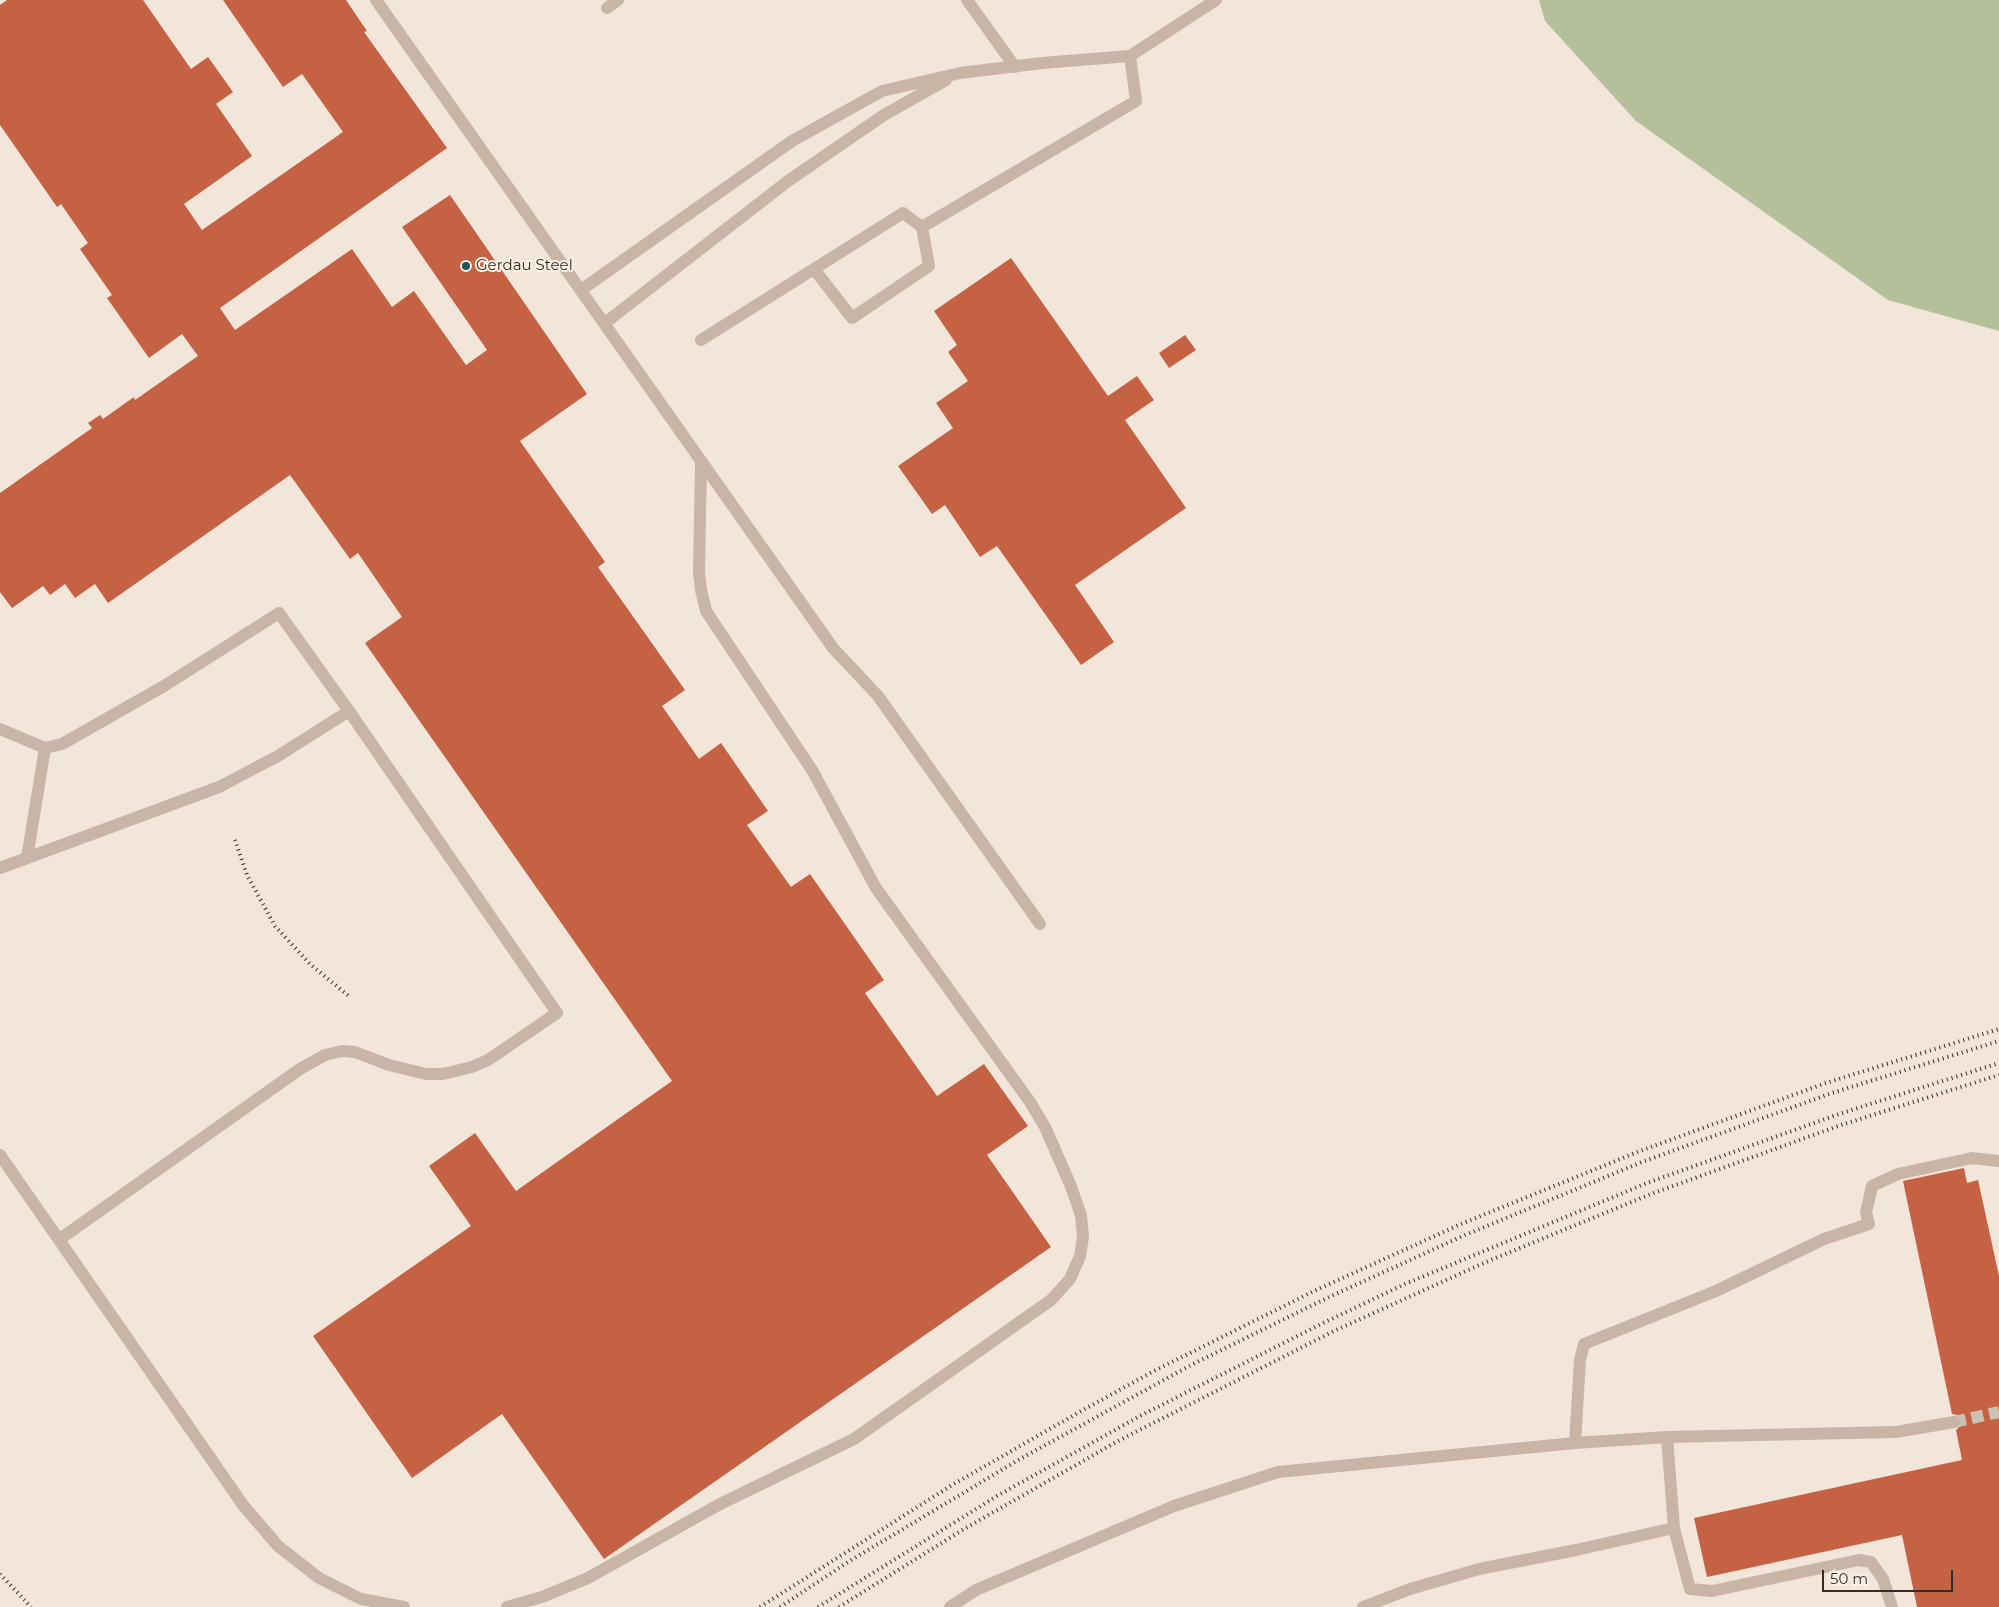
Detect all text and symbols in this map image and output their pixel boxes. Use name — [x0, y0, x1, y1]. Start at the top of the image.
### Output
place label: Gerdau Steel — [476, 257, 573, 275]
marker: Gerdau Steel — [460, 260, 472, 272]
scale bar — [1824, 1560, 1955, 1592]
text: 50 m — [1830, 1569, 1868, 1588]

